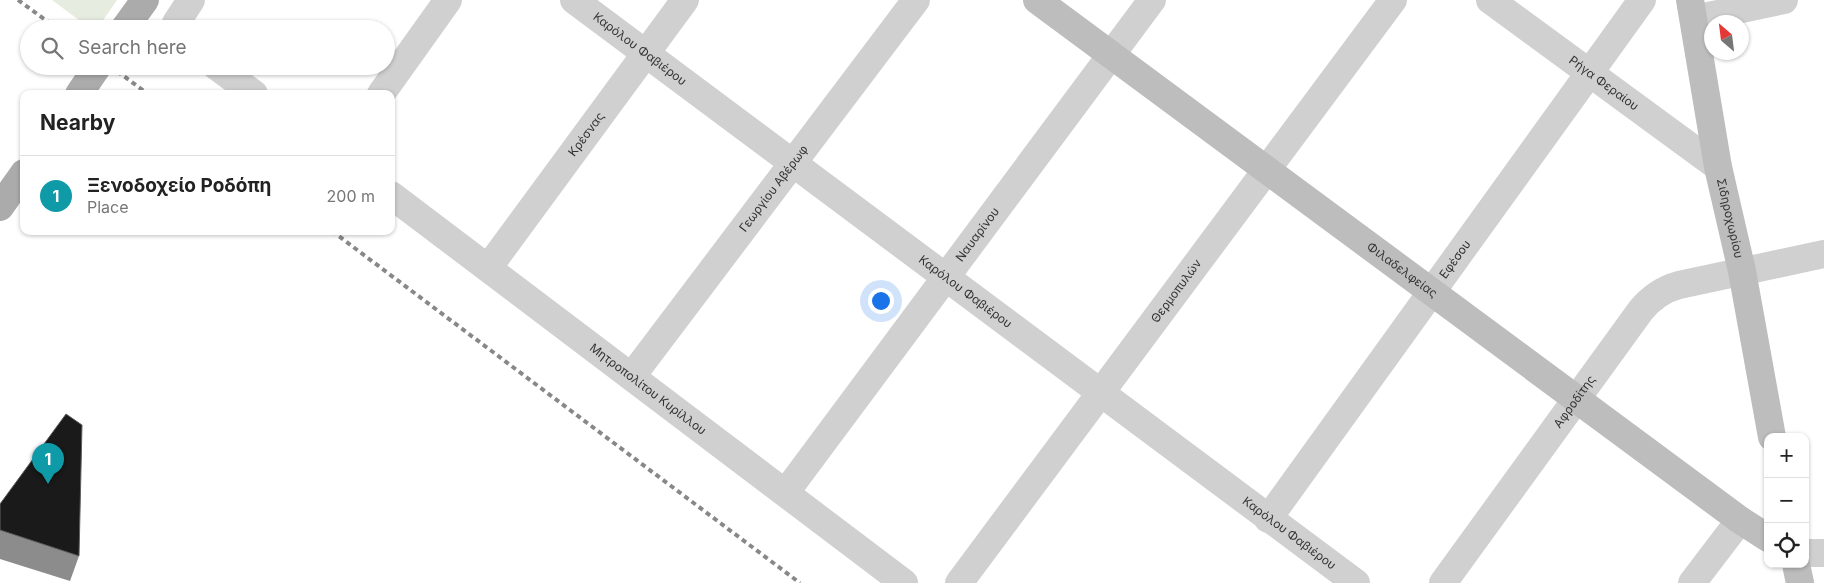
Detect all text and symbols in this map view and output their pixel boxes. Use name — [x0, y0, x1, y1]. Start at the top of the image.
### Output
street label: Καρόλου Φαβιέρου — [590, 9, 690, 88]
north arrow — [1704, 15, 1749, 60]
search box — [20, 20, 395, 75]
icon: search — [38, 34, 66, 62]
text: Search here — [78, 36, 187, 59]
street label: Ρήγα Φεραίου — [1566, 52, 1642, 113]
street label: Κρέσνας — [565, 109, 607, 159]
text: Nearby — [40, 110, 115, 135]
street label: Γεωργίου Αβέρωφ — [736, 142, 811, 235]
text: Ξενοδοχείο Ροδόπη — [87, 174, 271, 197]
street label: Σιδηροχωρίου — [1714, 177, 1747, 260]
text: 1 — [53, 186, 59, 206]
text: 200 m — [327, 186, 375, 206]
text: Place — [87, 197, 129, 217]
street label: Ναυαρίνου — [952, 204, 1002, 264]
street label: Εφέσου — [1436, 237, 1474, 281]
street label: Φιλαδελφείας — [1364, 239, 1441, 301]
street label: Καρόλου Φαβιέρου — [916, 252, 1015, 331]
street label: Θερμοπυλών — [1147, 256, 1204, 325]
your location — [868, 288, 894, 314]
street label: Μητροπολίτου Κυρίλλου — [587, 340, 709, 438]
street label: Αφροδίτης — [1550, 372, 1598, 431]
map controls — [1764, 433, 1809, 568]
button: + — [1764, 433, 1809, 478]
pin: 1 — [32, 443, 64, 484]
button: − — [1764, 478, 1809, 523]
street label: Καρόλου Φαβιέρου — [1240, 493, 1339, 572]
button: locate — [1764, 523, 1809, 568]

